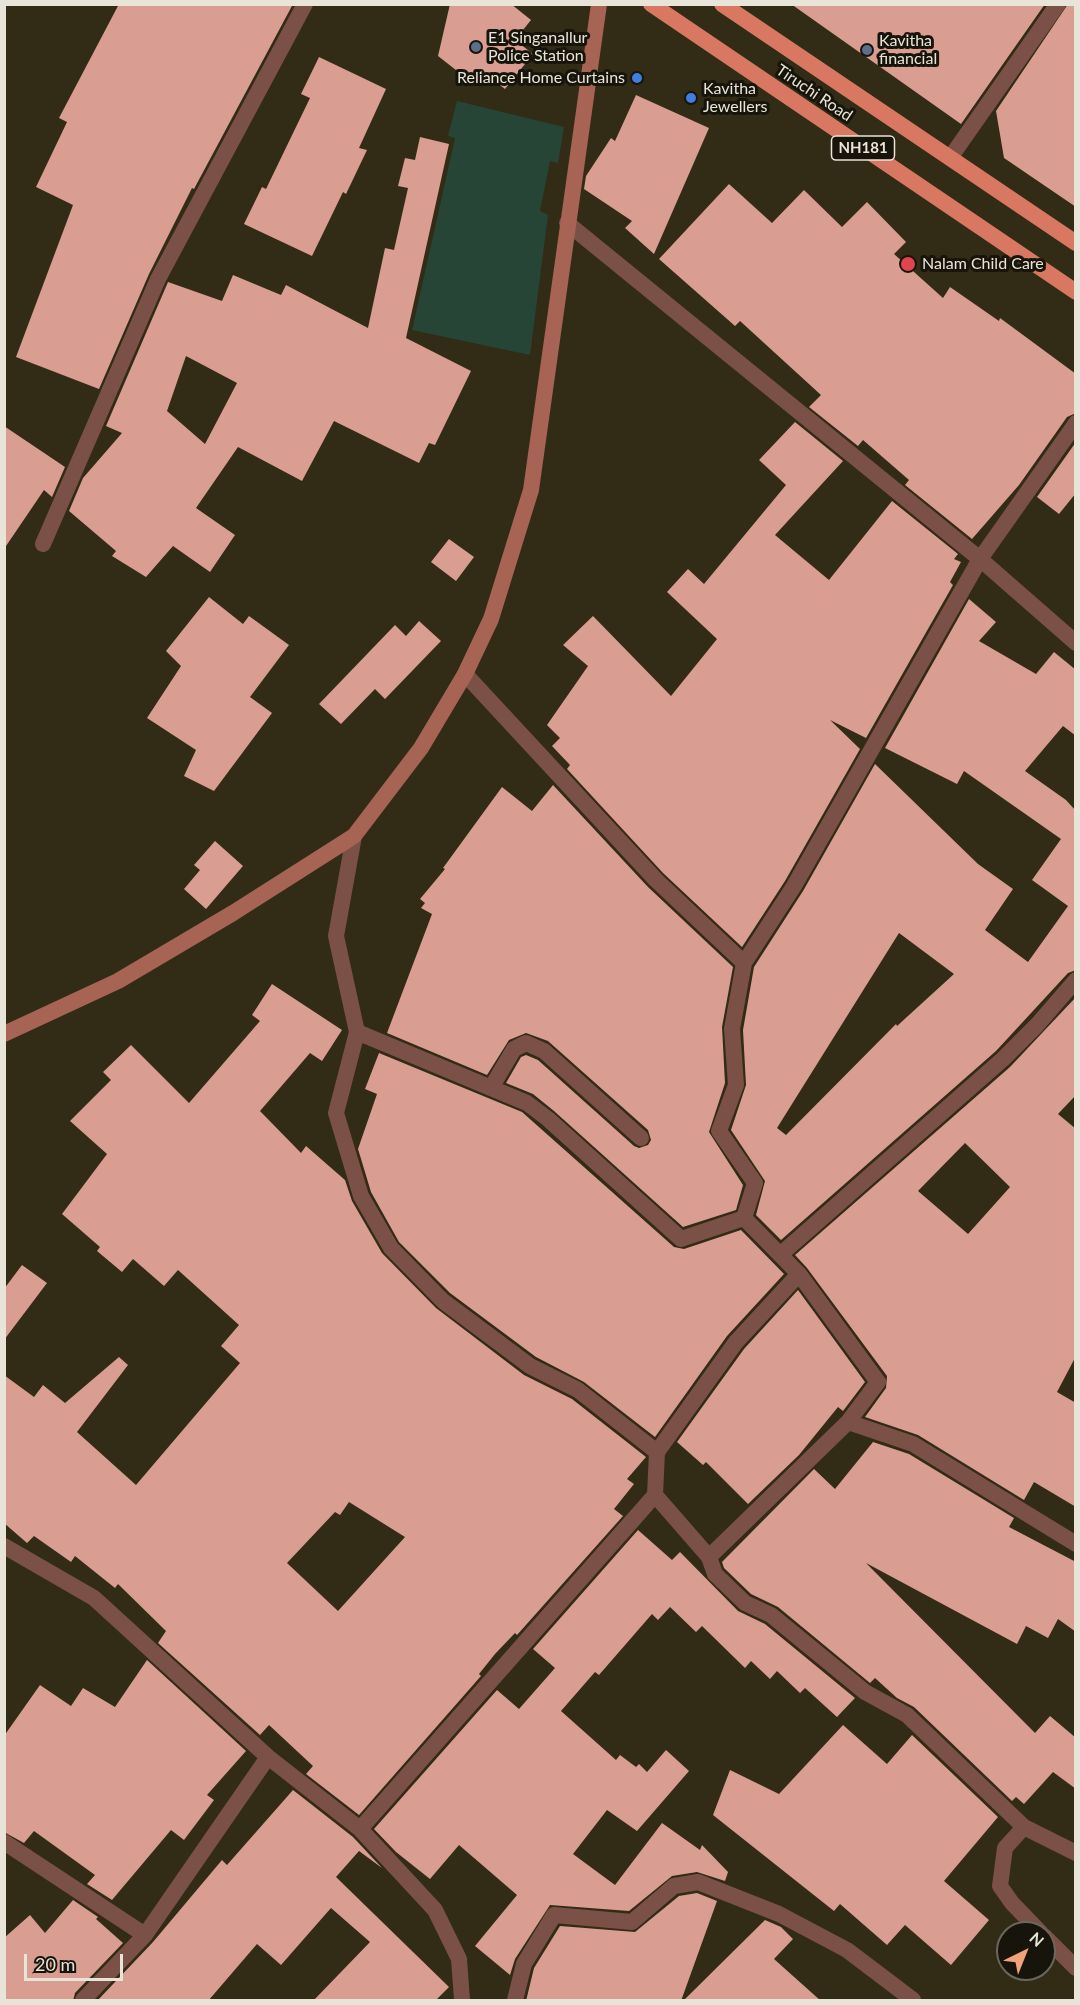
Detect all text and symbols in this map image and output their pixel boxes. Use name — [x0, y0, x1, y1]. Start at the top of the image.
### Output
place label: E1 Singanallur Police Station — [488, 28, 587, 66]
place label: Kavitha financial — [879, 31, 937, 69]
marker: E1 Singanallur Police Station — [469, 40, 483, 54]
marker: Kavitha financial — [860, 43, 874, 57]
street label: Tiruchi Road — [772, 60, 856, 126]
place label: Reliance Home Curtains — [457, 68, 625, 88]
marker: Reliance Home Curtains — [630, 71, 644, 85]
place label: Kavitha Jewellers — [703, 79, 767, 117]
marker: Kavitha Jewellers — [684, 91, 698, 105]
road number: NH181 — [832, 136, 894, 160]
place label: Nalam Child Care — [922, 254, 1044, 274]
marker: Nalam Child Care — [899, 255, 917, 273]
north arrow — [996, 1921, 1056, 1981]
text: N — [1026, 1928, 1048, 1950]
scale bar — [27, 1942, 126, 1980]
text: 20 m — [35, 1953, 75, 1975]

